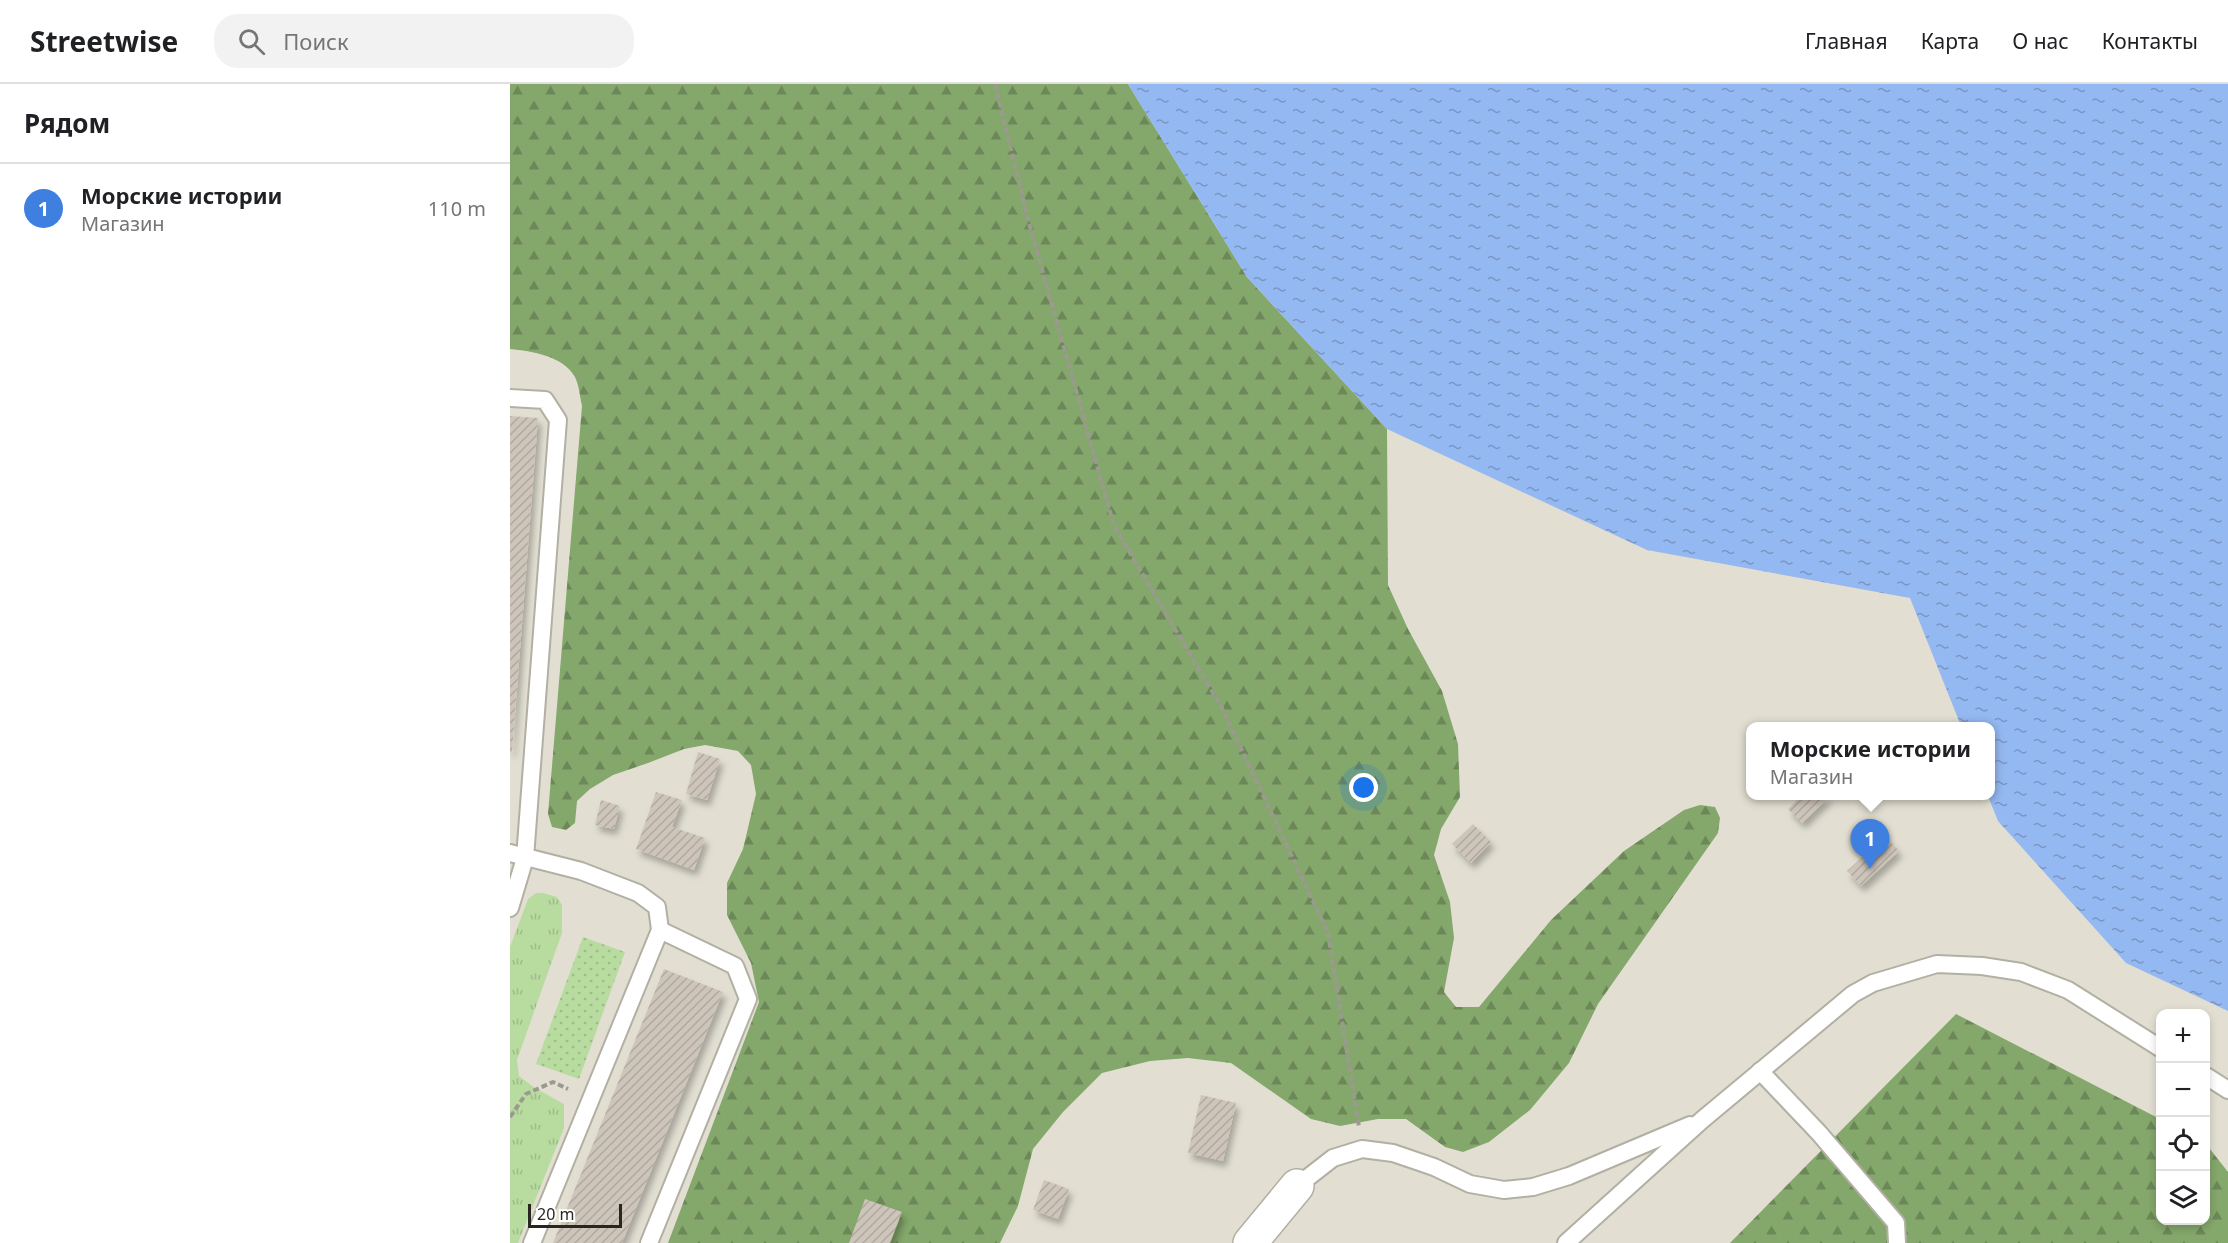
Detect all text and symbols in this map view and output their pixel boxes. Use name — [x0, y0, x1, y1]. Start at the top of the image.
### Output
search box — [214, 14, 634, 68]
text: Streetwise — [30, 22, 178, 60]
icon: search — [235, 25, 268, 58]
text: Поиск — [283, 26, 349, 56]
text: Главная — [1805, 27, 1888, 55]
text: Карта — [1921, 27, 1979, 55]
text: О нас — [2012, 27, 2069, 55]
text: Контакты — [2102, 27, 2198, 55]
text: Рядом — [24, 105, 110, 141]
text: Морские истории — [81, 180, 282, 210]
text: 1 — [38, 195, 49, 222]
text: 110 m — [428, 195, 486, 222]
text: Магазин — [81, 210, 165, 237]
popup — [1746, 722, 1995, 800]
text: Морские истории — [1770, 733, 1971, 763]
text: Магазин — [1770, 763, 1853, 790]
your location — [1349, 773, 1378, 802]
pin: 1 — [1850, 820, 1890, 869]
map controls — [2156, 1009, 2210, 1225]
button: + — [2156, 1009, 2210, 1063]
button: − — [2156, 1063, 2210, 1117]
button: locate — [2156, 1117, 2210, 1171]
button: layers — [2156, 1171, 2210, 1225]
scale bar — [528, 1201, 622, 1228]
text: 20 m — [537, 1203, 574, 1225]

